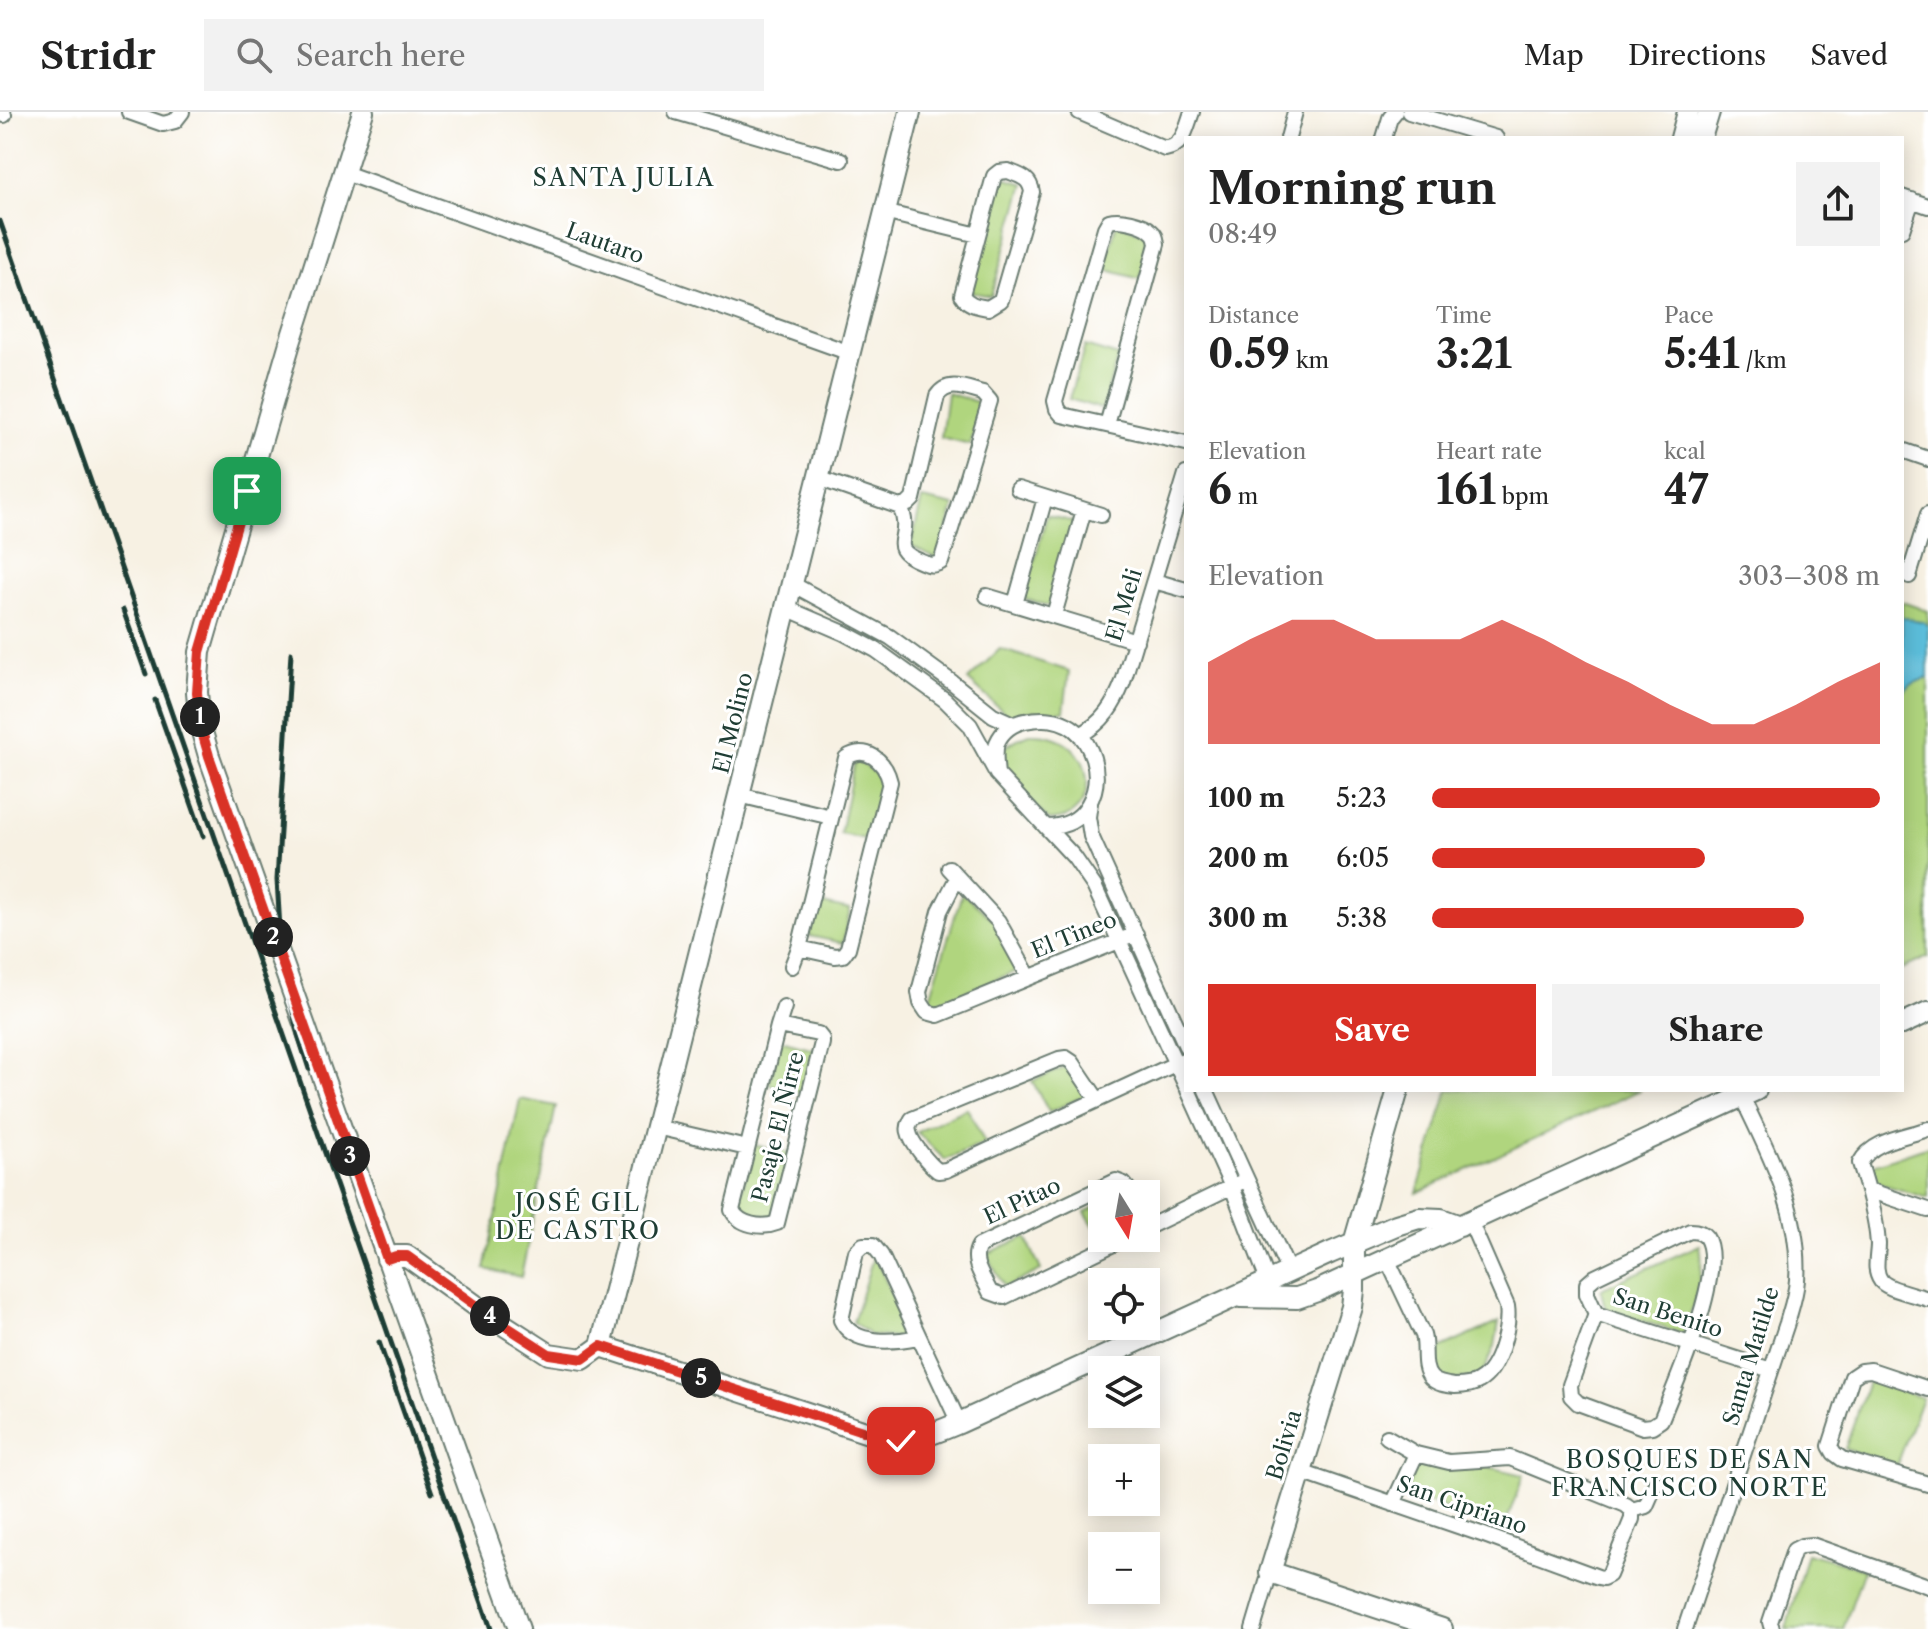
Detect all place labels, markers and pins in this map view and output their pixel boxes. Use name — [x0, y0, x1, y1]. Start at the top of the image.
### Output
pin — [213, 457, 281, 525]
pin: 1 — [180, 697, 220, 737]
pin: 2 — [253, 917, 293, 957]
pin: 3 — [330, 1136, 370, 1176]
pin: 4 — [470, 1296, 510, 1336]
pin: 5 — [681, 1358, 721, 1398]
pin — [867, 1407, 935, 1475]

